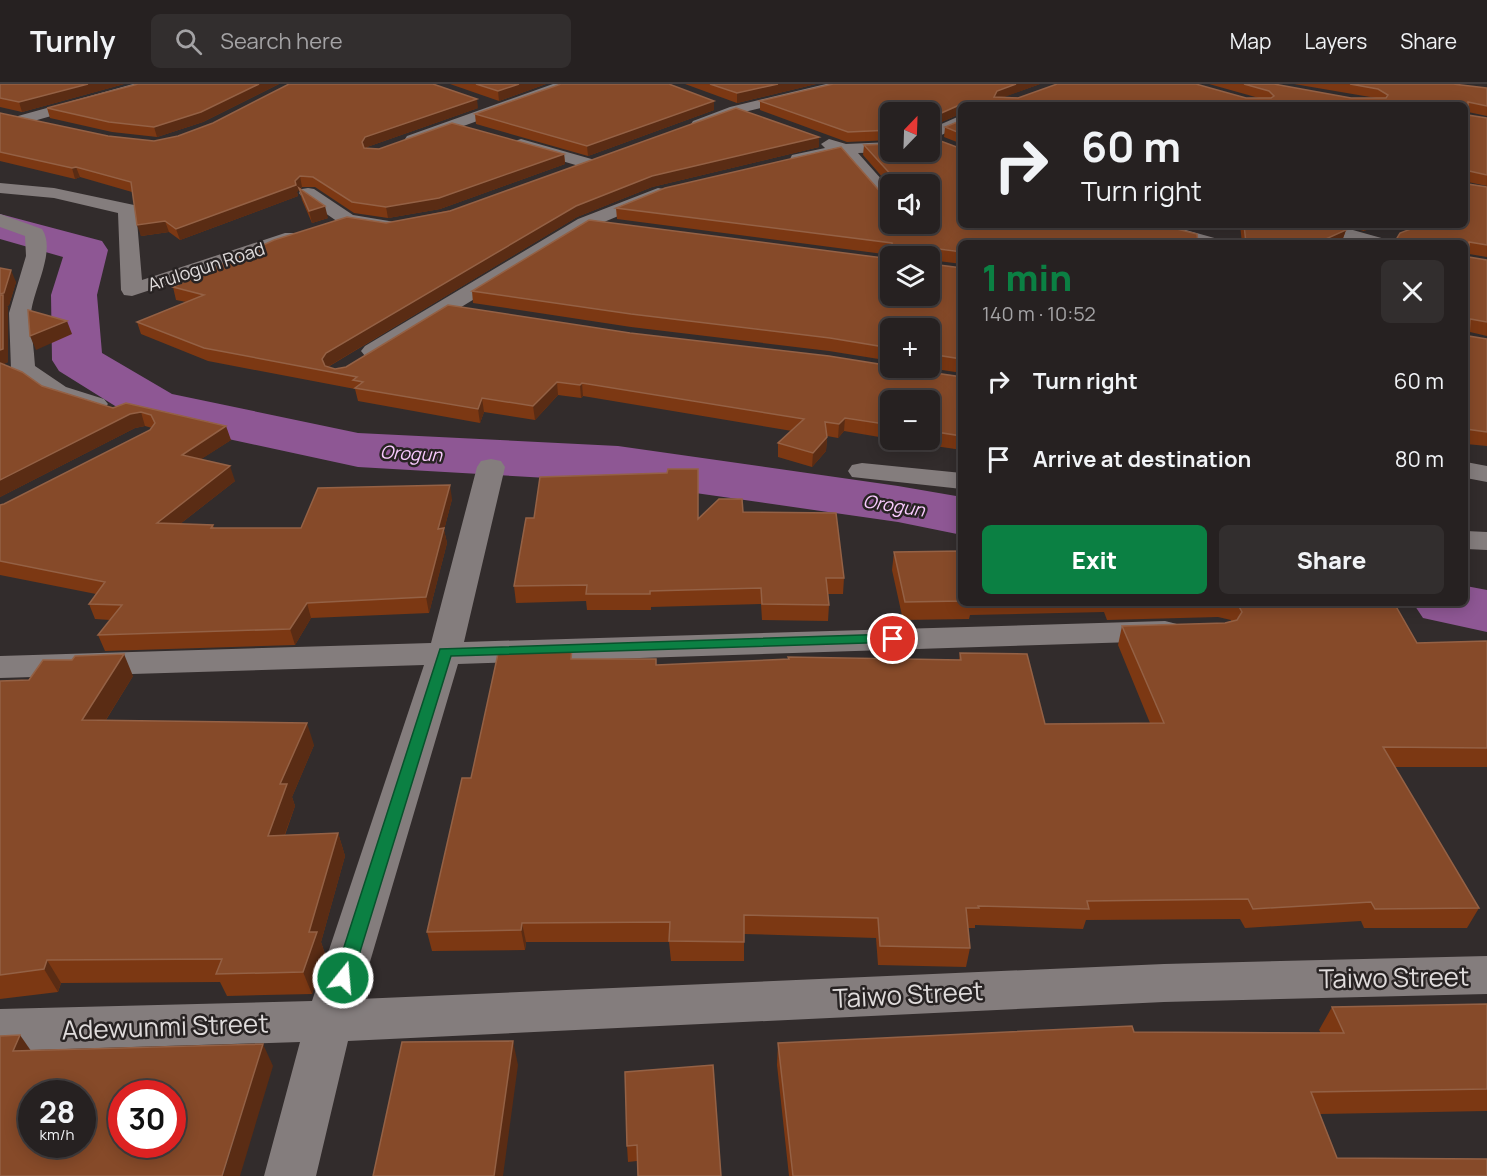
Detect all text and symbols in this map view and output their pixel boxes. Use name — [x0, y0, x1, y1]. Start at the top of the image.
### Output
search box — [151, 14, 571, 68]
text: Turnly — [30, 22, 115, 60]
icon: search — [172, 25, 205, 58]
text: Search here — [220, 26, 343, 56]
text: Map — [1230, 27, 1271, 55]
text: Layers — [1304, 27, 1367, 55]
text: Share — [1400, 27, 1457, 55]
north arrow — [880, 102, 940, 162]
map controls — [880, 102, 940, 450]
text: 60 m — [1081, 117, 1181, 175]
icon: right — [982, 126, 1060, 204]
text: Turn right — [1081, 172, 1202, 209]
button: sound — [880, 174, 940, 234]
street label: Arulogun Road — [144, 236, 268, 296]
button: layers — [880, 246, 940, 306]
text: 1 min — [982, 253, 1072, 302]
button: close — [1381, 260, 1444, 323]
text: 140 m · 10:52 — [982, 300, 1096, 327]
button: + — [880, 318, 940, 378]
icon: right — [982, 365, 1015, 398]
text: Turn right — [1033, 366, 1138, 396]
text: 60 m — [1394, 366, 1444, 396]
button: − — [880, 390, 940, 450]
water label: Orogun — [379, 439, 444, 467]
icon: arrive — [982, 443, 1015, 476]
text: Arrive at destination — [1033, 444, 1251, 474]
text: 80 m — [1395, 444, 1444, 474]
water label: Orogun — [861, 488, 928, 522]
button: Exit — [982, 525, 1207, 594]
button: Share — [1219, 525, 1444, 594]
pin — [867, 613, 918, 664]
icon: arrive — [876, 622, 909, 655]
position arrow — [311, 946, 375, 1010]
street label: Taiwo Street — [1318, 958, 1470, 996]
street label: Taiwo Street — [832, 972, 984, 1016]
street label: Adewunmi Street — [61, 1004, 269, 1048]
speed limit sign: 30 — [108, 1080, 186, 1158]
text: 28 — [39, 1091, 75, 1132]
text: km/h — [40, 1124, 74, 1145]

